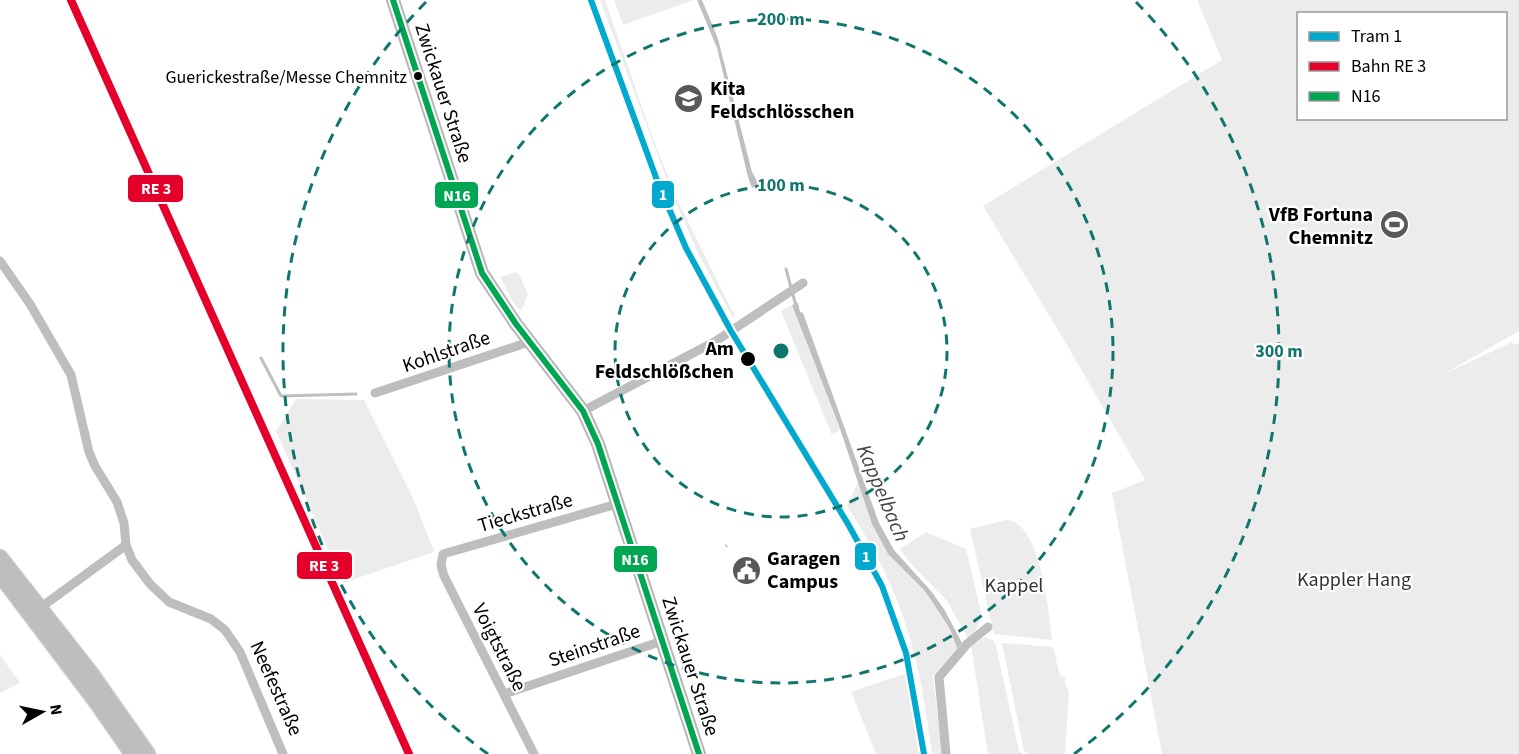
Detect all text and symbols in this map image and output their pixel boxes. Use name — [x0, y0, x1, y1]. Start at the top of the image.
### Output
text: 200 m — [757, 7, 805, 32]
legend — [1297, 12, 1507, 120]
street label: Zwickauer Straße — [407, 20, 479, 167]
text: Tram 1 — [1351, 24, 1402, 49]
text: Bahn RE 3 — [1351, 54, 1426, 79]
place label: Guerickestraße/Messe Chemnitz — [165, 65, 407, 90]
marker: Guerickestraße/Messe Chemnitz — [412, 70, 424, 82]
place label: Kita Feldschlösschen — [710, 75, 854, 126]
school or university icon: Kita Feldschlösschen — [673, 83, 705, 115]
text: N16 — [1351, 84, 1381, 109]
text: 100 m — [757, 173, 805, 198]
line badge: RE 3 — [127, 174, 184, 203]
text: RE 3 — [141, 178, 171, 200]
line badge: 1 — [651, 180, 675, 209]
line badge: N16 — [434, 181, 479, 209]
text: 1 — [659, 184, 667, 206]
text: N16 — [443, 185, 471, 207]
place label: VfB Fortuna Chemnitz — [1268, 201, 1373, 252]
sports icon: VfB Fortuna Chemnitz — [1378, 209, 1410, 241]
street label: Kohlstraße — [399, 324, 494, 380]
place label: Am Feldschlößchen — [595, 335, 734, 386]
text: 300 m — [1255, 339, 1303, 364]
centre of rings — [771, 341, 791, 361]
marker: Am Feldschlößchen — [739, 350, 757, 368]
water label: Kappelbach — [849, 440, 917, 546]
street label: Tieckstraße — [475, 486, 576, 540]
line badge: 1 — [854, 542, 877, 571]
line badge: N16 — [613, 545, 658, 573]
place label: Garagen Campus — [767, 545, 840, 596]
text: 1 — [862, 546, 870, 568]
text: N16 — [621, 549, 649, 571]
line badge: RE 3 — [296, 551, 353, 580]
public building icon: Garagen Campus — [730, 554, 762, 586]
text: RE 3 — [309, 555, 339, 577]
park label: Kappler Hang — [1297, 566, 1411, 594]
park label: Kappel — [985, 572, 1043, 600]
street label: Zwickauer Straße — [654, 593, 726, 740]
street label: Voigtstraße — [465, 599, 533, 696]
street label: Steinstraße — [545, 617, 644, 675]
street label: Neefestraße — [243, 637, 309, 740]
north arrow — [12, 682, 72, 742]
text: N — [44, 703, 68, 717]

